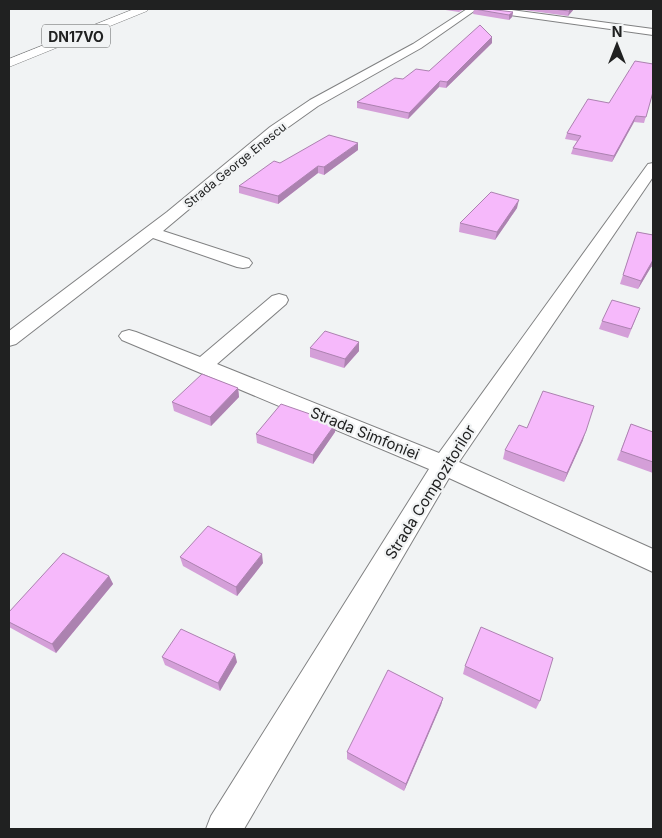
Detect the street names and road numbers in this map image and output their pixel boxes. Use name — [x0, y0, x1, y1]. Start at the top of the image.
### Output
road number: DN17VO — [42, 24, 110, 48]
street label: Strada George Enescu — [181, 119, 289, 211]
street label: Strada Simfoniei — [308, 402, 422, 464]
street label: Strada Compozitorilor — [381, 421, 479, 563]

